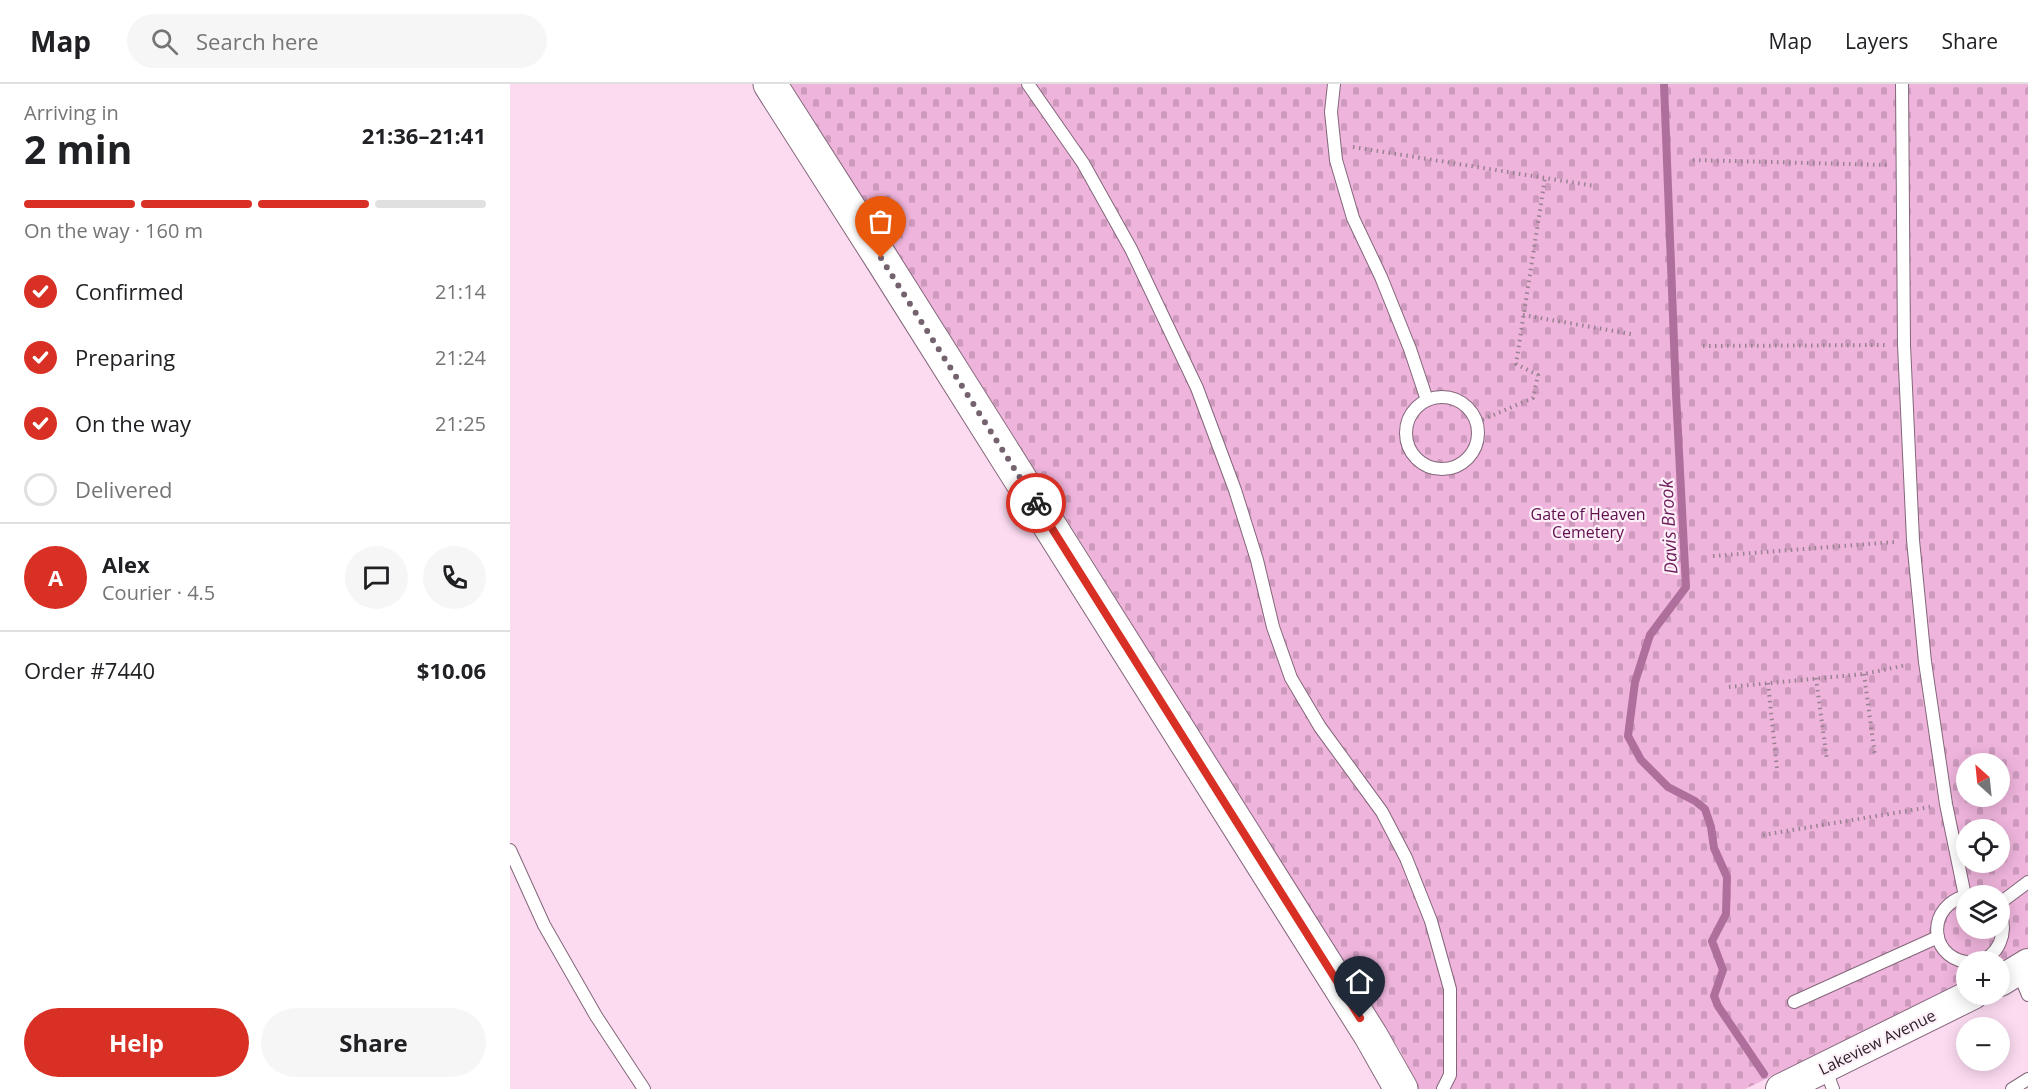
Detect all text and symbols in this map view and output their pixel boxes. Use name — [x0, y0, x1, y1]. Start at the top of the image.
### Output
search box — [127, 14, 547, 68]
text: Map — [30, 22, 91, 60]
icon: search — [148, 25, 181, 58]
text: Search here — [196, 26, 319, 56]
text: Map — [1769, 27, 1812, 55]
text: Layers — [1845, 27, 1909, 55]
text: Share — [1942, 27, 1998, 55]
text: Arriving in — [24, 99, 119, 126]
text: 21:36–21:41 — [362, 120, 486, 150]
text: 2 min — [24, 122, 132, 175]
pin — [855, 196, 906, 258]
icon: bag — [864, 205, 897, 238]
text: On the way · 160 m — [24, 217, 203, 244]
icon: check — [24, 275, 57, 308]
text: Confirmed — [75, 276, 184, 306]
text: 21:14 — [435, 278, 486, 305]
icon: check — [24, 341, 57, 374]
text: Preparing — [75, 342, 175, 372]
text: 21:24 — [435, 344, 486, 371]
icon: check — [24, 407, 57, 440]
text: On the way — [75, 408, 191, 438]
text: 21:25 — [435, 410, 486, 437]
courier — [1006, 473, 1066, 533]
text: Delivered — [75, 474, 173, 504]
water label: Davis Brook — [1653, 478, 1682, 575]
icon: bike — [1020, 487, 1053, 520]
park label: Gate of Heaven Cemetery — [1531, 503, 1646, 543]
button: chat — [345, 546, 408, 609]
button: phone — [423, 546, 486, 609]
text: Alex — [102, 549, 150, 579]
text: A — [48, 562, 63, 592]
text: Courier · 4.5 — [102, 579, 215, 606]
text: Order #7440 — [24, 655, 155, 685]
text: $10.06 — [417, 655, 486, 685]
north arrow — [1956, 753, 2010, 807]
map controls — [1956, 753, 2010, 1071]
button: locate — [1956, 819, 2010, 873]
button: layers — [1956, 885, 2010, 939]
button: + — [1956, 951, 2010, 1005]
pin — [1334, 956, 1385, 1018]
icon: home — [1343, 965, 1376, 998]
street label: Lakeview Avenue — [1815, 1004, 1939, 1080]
button: Help — [24, 1008, 249, 1077]
button: Share — [261, 1008, 486, 1077]
button: − — [1956, 1017, 2010, 1071]

